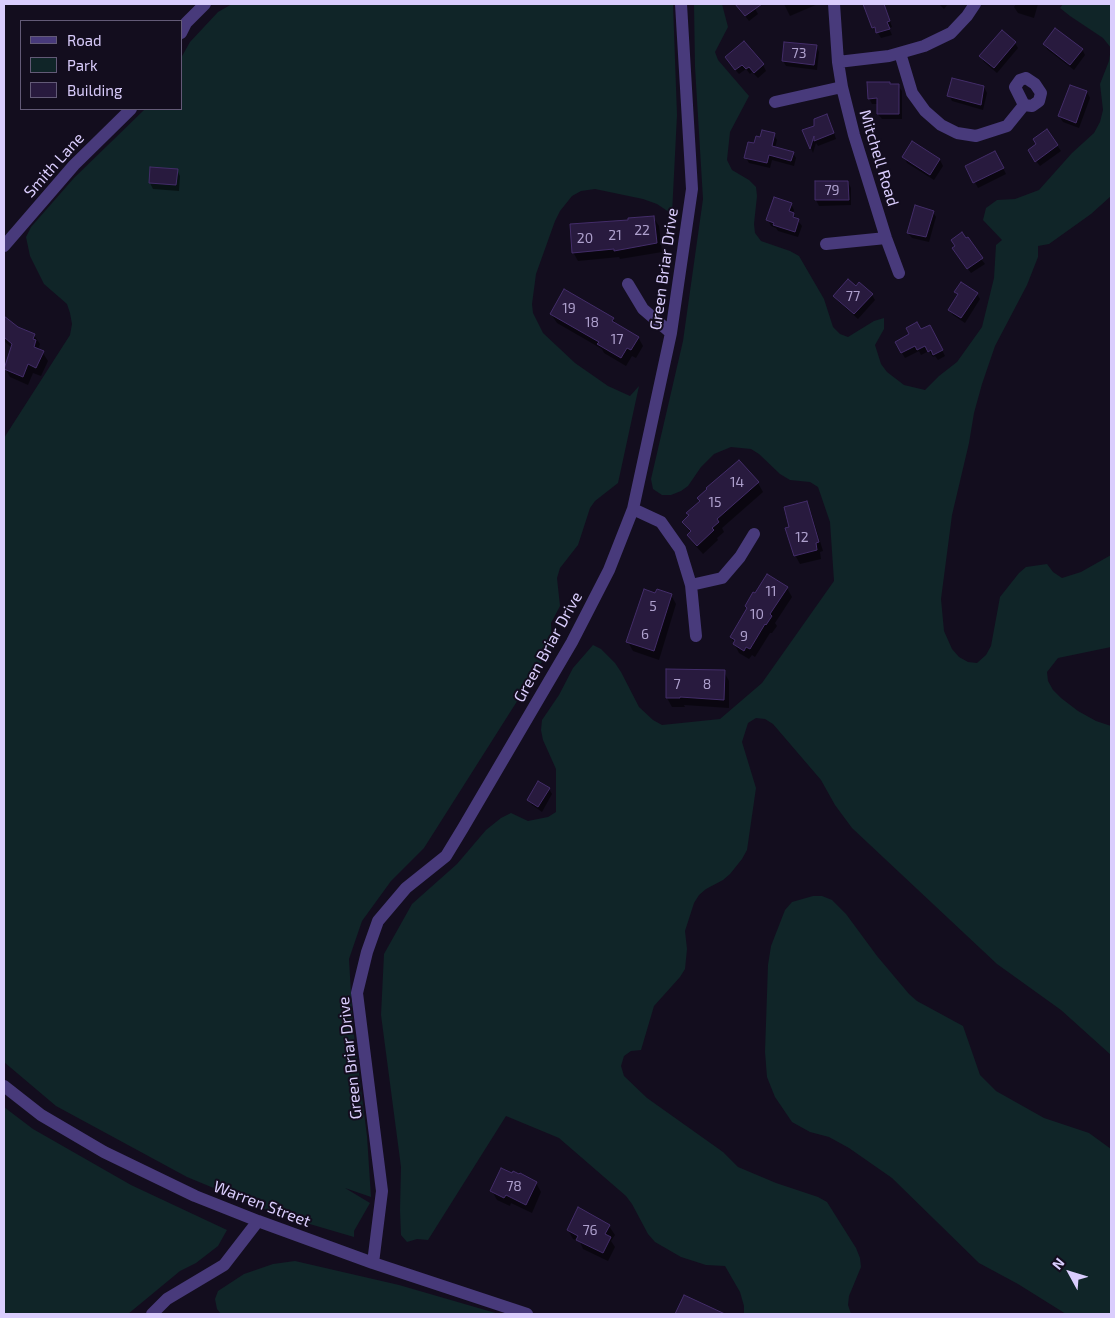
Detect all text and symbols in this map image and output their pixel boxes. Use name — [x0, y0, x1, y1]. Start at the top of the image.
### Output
legend — [20, 20, 182, 110]
text: Road — [67, 31, 102, 49]
house number: 73 — [792, 45, 806, 61]
text: Park — [67, 56, 98, 74]
text: Building — [67, 81, 122, 99]
street label: Mitchell Road — [855, 108, 903, 208]
street label: Smith Lane — [20, 129, 88, 201]
house number: 79 — [824, 182, 840, 198]
street label: Green Briar Drive — [646, 207, 682, 331]
house number: 22 — [634, 222, 650, 238]
house number: 21 — [608, 227, 622, 243]
house number: 20 — [577, 230, 593, 246]
house number: 77 — [846, 288, 860, 304]
house number: 19 — [562, 300, 576, 316]
house number: 18 — [585, 314, 599, 330]
house number: 17 — [611, 331, 623, 347]
house number: 14 — [730, 474, 744, 490]
house number: 15 — [708, 494, 722, 510]
house number: 12 — [795, 529, 809, 545]
house number: 11 — [765, 583, 777, 599]
street label: Green Briar Drive — [510, 588, 586, 706]
house number: 5 — [649, 598, 657, 614]
house number: 10 — [750, 606, 764, 622]
house number: 6 — [641, 626, 649, 642]
house number: 9 — [740, 628, 748, 644]
house number: 7 — [673, 676, 681, 692]
house number: 8 — [703, 676, 711, 692]
street label: Green Briar Drive — [334, 996, 366, 1120]
street label: Warren Street — [211, 1177, 313, 1231]
house number: 78 — [506, 1178, 522, 1194]
house number: 76 — [582, 1222, 598, 1238]
north arrow — [1045, 1248, 1095, 1298]
text: N — [1048, 1254, 1068, 1273]

